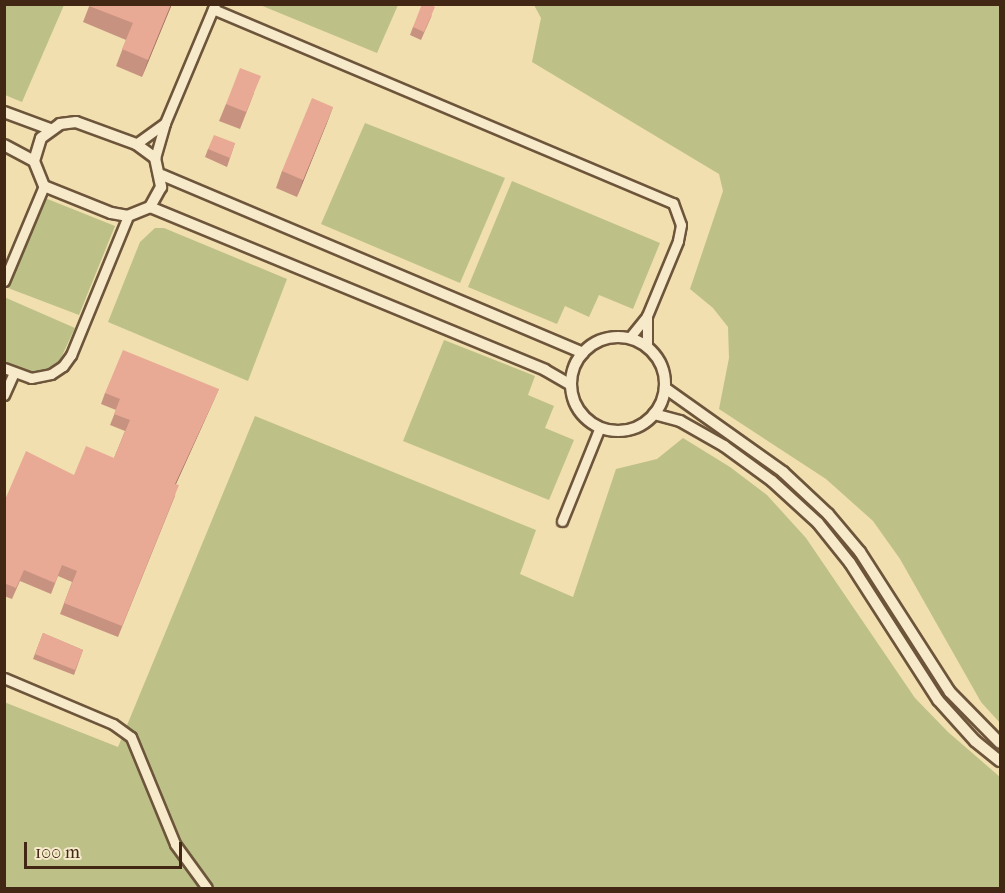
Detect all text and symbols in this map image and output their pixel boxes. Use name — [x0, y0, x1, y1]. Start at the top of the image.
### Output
scale bar — [27, 830, 184, 868]
text: 100 m — [35, 842, 80, 863]

